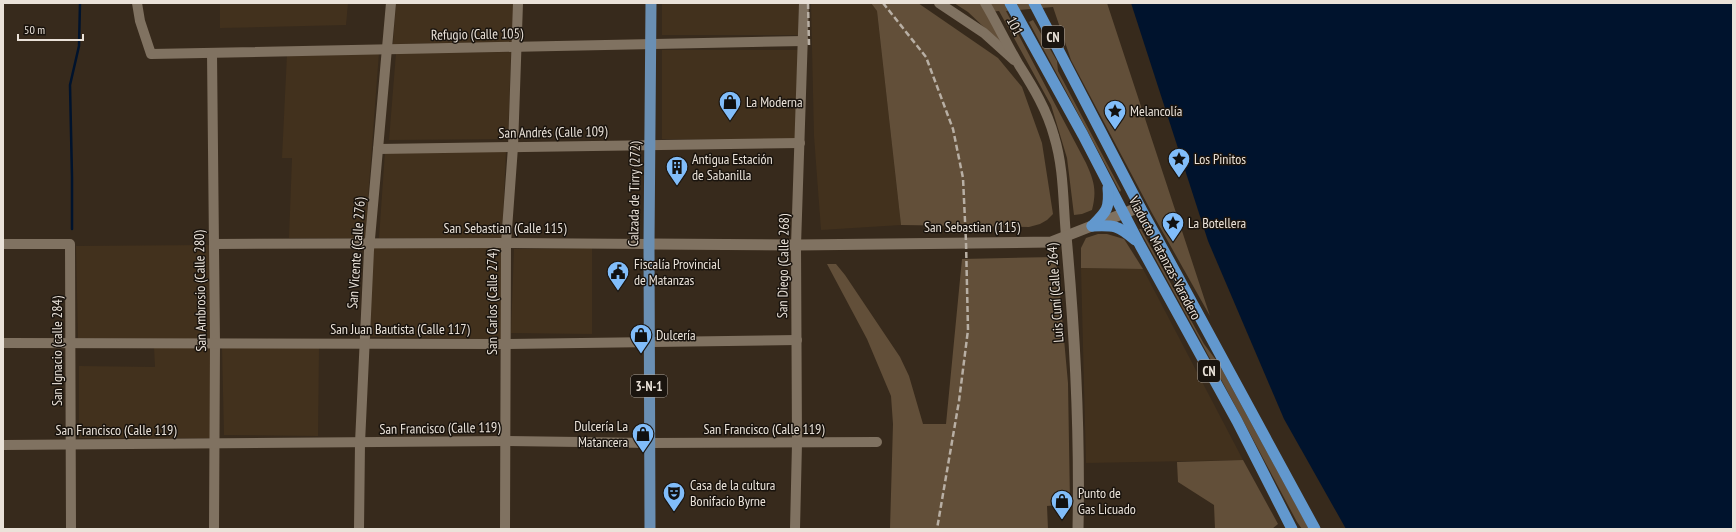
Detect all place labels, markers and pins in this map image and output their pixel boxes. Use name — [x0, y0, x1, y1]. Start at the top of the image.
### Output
shop icon: La Moderna — [717, 89, 743, 122]
place label: La Moderna — [746, 93, 803, 111]
place icon: Melancolía — [1102, 98, 1128, 131]
place label: Melancolía — [1130, 102, 1182, 120]
place icon: Los Pinitos — [1166, 146, 1192, 179]
place label: Antigua Estación de Sabanilla — [692, 150, 773, 184]
place label: Los Pinitos — [1194, 150, 1246, 168]
building icon: Antigua Estación de Sabanilla — [664, 154, 690, 187]
place icon: La Botellera — [1160, 210, 1186, 243]
place label: La Botellera — [1188, 214, 1246, 232]
place label: Fiscalía Provincial de Matanzas — [634, 255, 721, 289]
public building icon: Fiscalía Provincial de Matanzas — [605, 259, 631, 292]
shop icon: Dulcería — [628, 322, 654, 355]
place label: Dulcería — [656, 326, 696, 344]
place label: Dulcería La Matancera — [574, 417, 628, 451]
shop icon: Dulcería La Matancera — [630, 421, 656, 454]
place label: Casa de la cultura Bonifacio Byrne — [690, 476, 775, 510]
theatre icon: Casa de la cultura Bonifacio Byrne — [661, 480, 687, 513]
place label: Punto de Gas Licuado — [1078, 484, 1136, 518]
shop icon: Punto de Gas Licuado — [1049, 488, 1075, 521]

